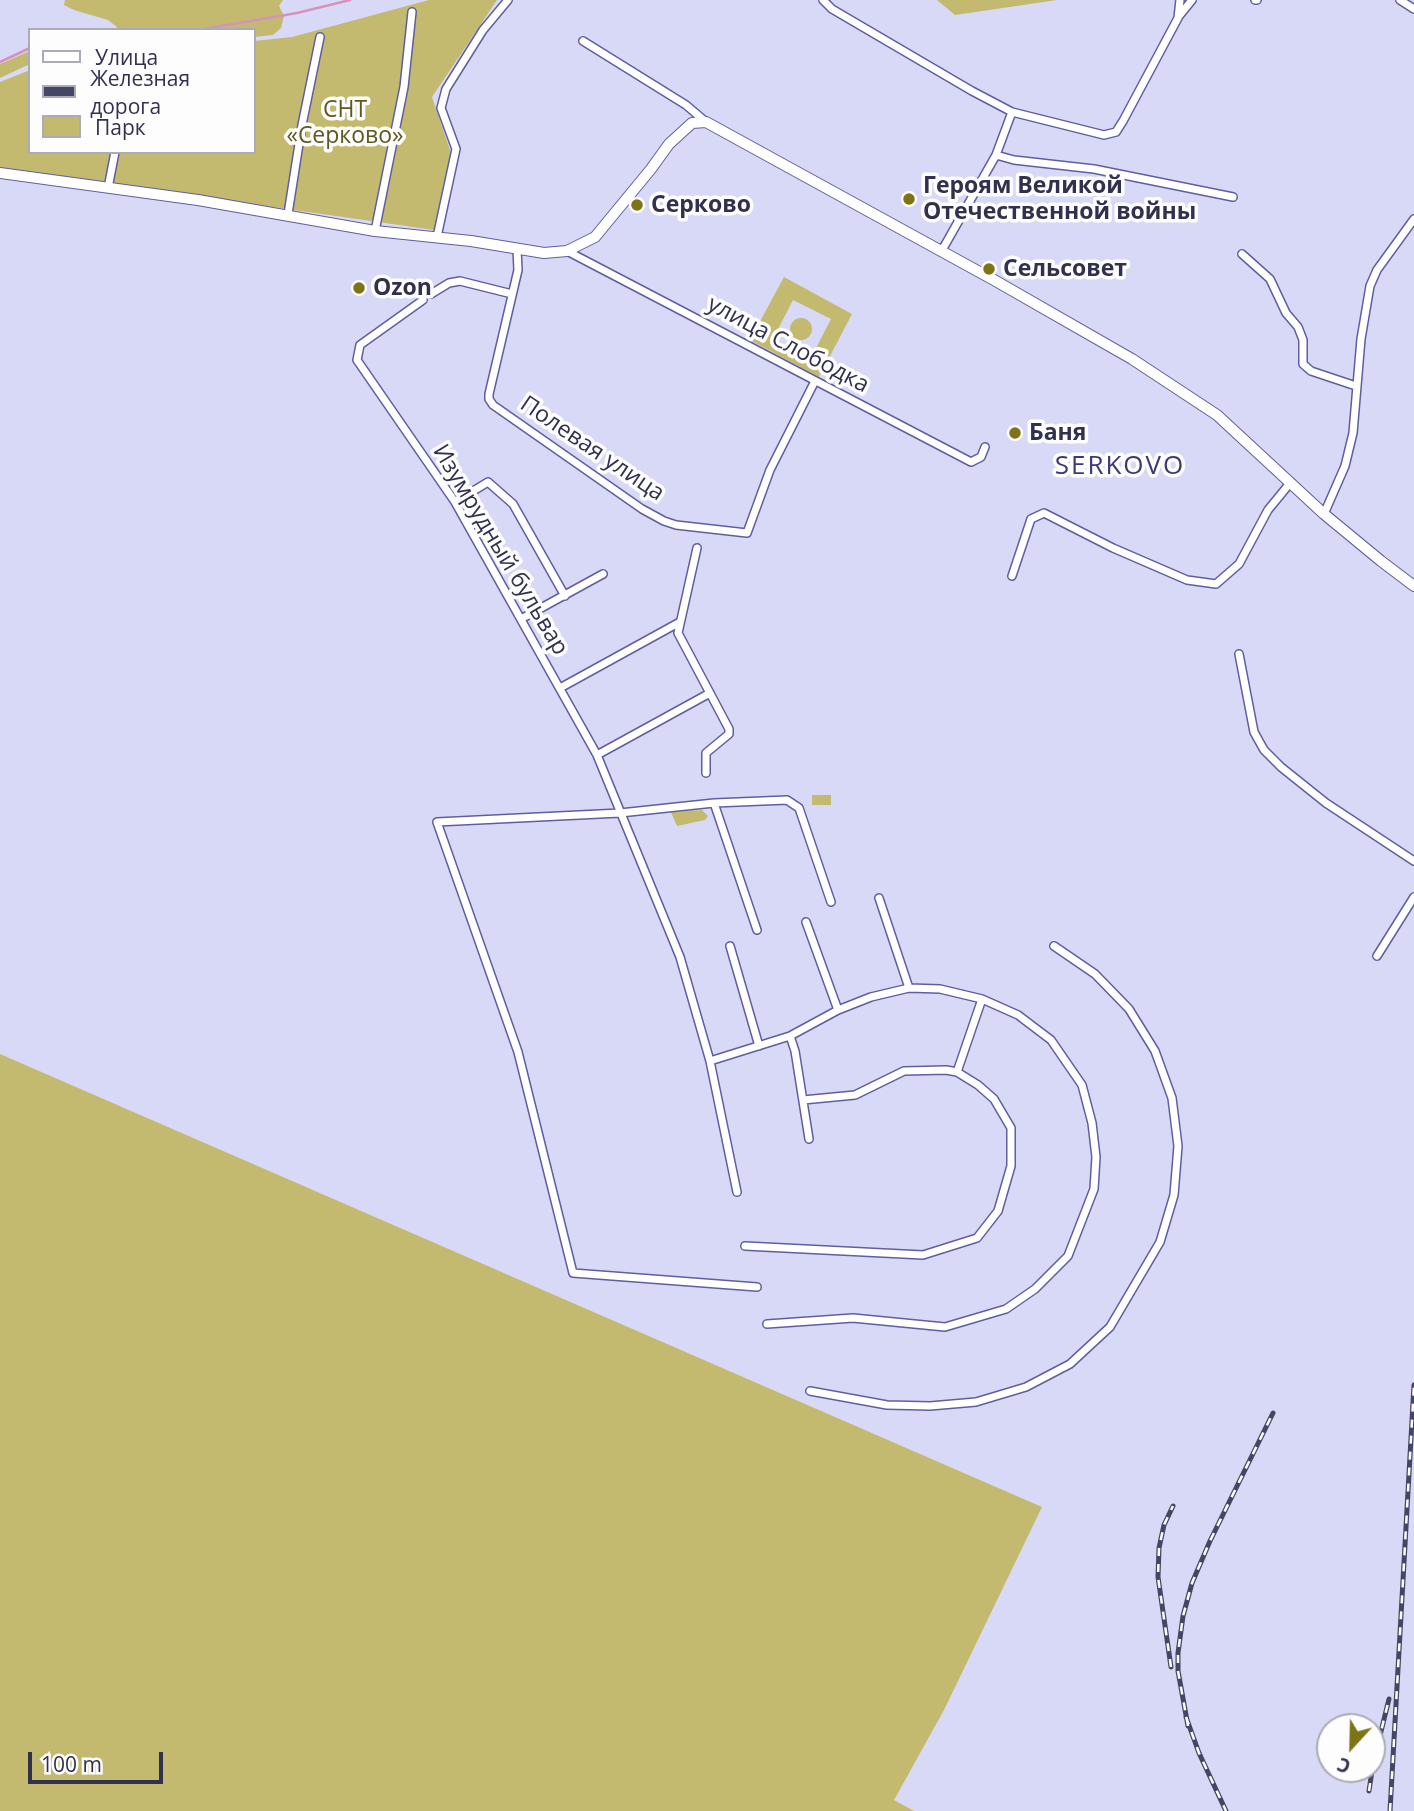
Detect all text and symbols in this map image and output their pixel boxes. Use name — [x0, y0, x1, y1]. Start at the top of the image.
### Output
legend — [28, 28, 256, 154]
text: Улица — [95, 43, 158, 71]
text: Железная дорога — [90, 64, 190, 120]
park label: СНТ «Серково» — [286, 96, 404, 150]
text: Парк — [95, 113, 146, 141]
place label: Героям Великой Отечественной войны — [923, 172, 1196, 226]
place label: Серково — [651, 191, 751, 219]
marker: Героям Великой Отечественной войны — [901, 191, 917, 207]
marker: Серково — [629, 197, 645, 213]
place label: Сельсовет — [1003, 255, 1127, 283]
marker: Сельсовет — [981, 261, 997, 277]
place label: Ozon — [373, 274, 432, 302]
marker: Ozon — [351, 280, 367, 296]
street label: улица Слободка — [702, 291, 874, 399]
street label: Полевая улица — [515, 391, 669, 507]
place label: Баня — [1029, 419, 1086, 447]
marker: Баня — [1007, 425, 1023, 441]
street label: Изумрудный бульвар — [426, 440, 574, 660]
district label: SERKOVO — [1056, 451, 1184, 483]
north arrow — [1316, 1713, 1386, 1783]
scale bar — [32, 1738, 166, 1782]
text: 100 m — [41, 1750, 102, 1778]
text: С — [1333, 1751, 1354, 1780]

